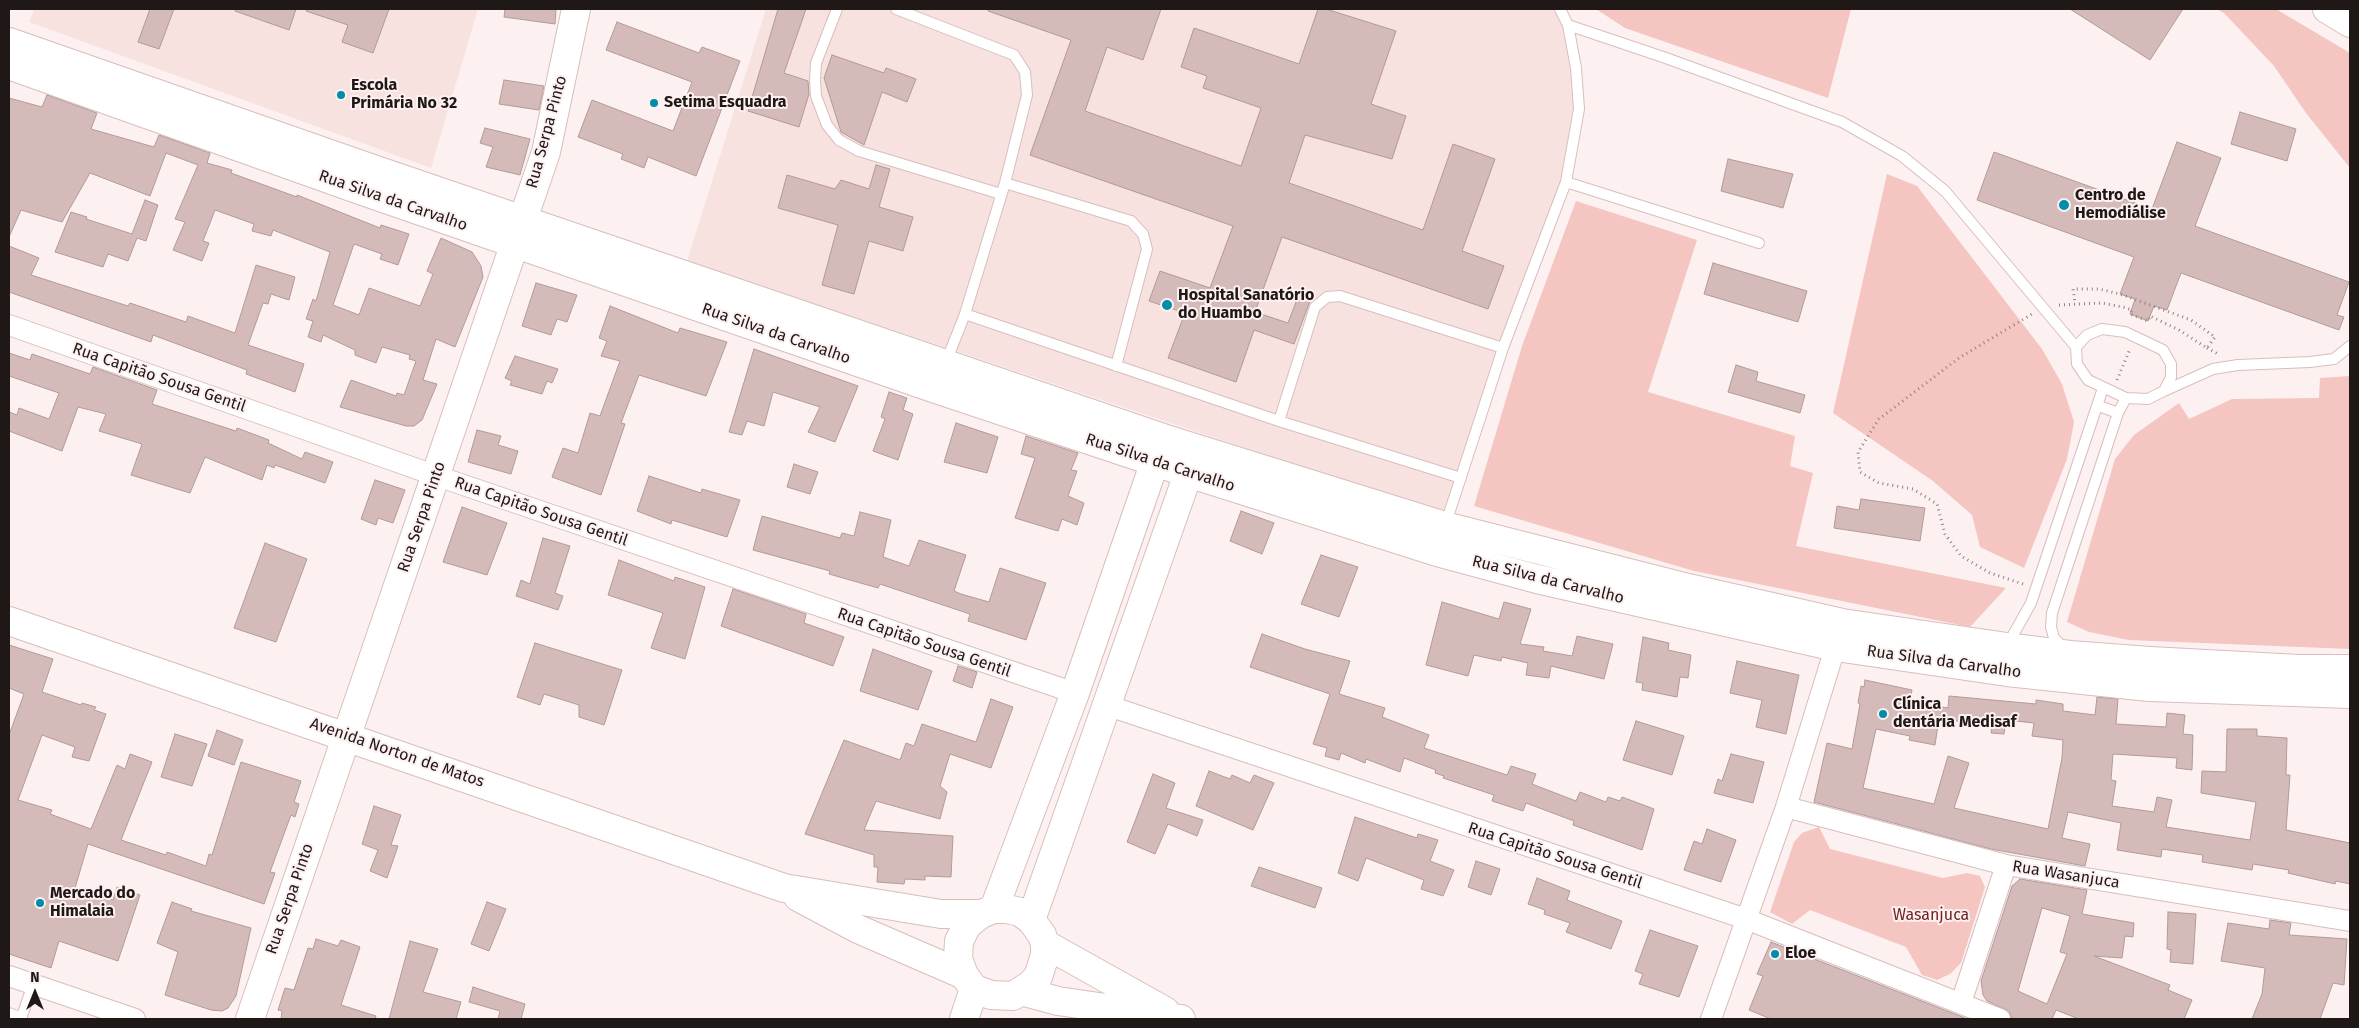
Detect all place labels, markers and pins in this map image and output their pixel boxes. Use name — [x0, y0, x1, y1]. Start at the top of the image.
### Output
place label: Escola Primária No 32 — [351, 76, 457, 114]
marker: Escola Primária No 32 — [335, 89, 347, 101]
place label: Setima Esquadra — [664, 93, 787, 113]
marker: Setima Esquadra — [648, 97, 660, 109]
place label: Centro de Hemodiálise — [2075, 186, 2166, 224]
marker: Centro de Hemodiálise — [2057, 198, 2071, 212]
place label: Hospital Sanatório do Huambo — [1178, 286, 1314, 324]
marker: Hospital Sanatório do Huambo — [1160, 298, 1174, 312]
place label: Clínica dentária Medisaf — [1893, 695, 2016, 733]
marker: Clínica dentária Medisaf — [1877, 708, 1889, 720]
place label: Mercado do Himalaia — [50, 884, 135, 922]
marker: Mercado do Himalaia — [34, 897, 46, 909]
place label: Eloe — [1785, 944, 1816, 964]
marker: Eloe — [1769, 948, 1781, 960]

